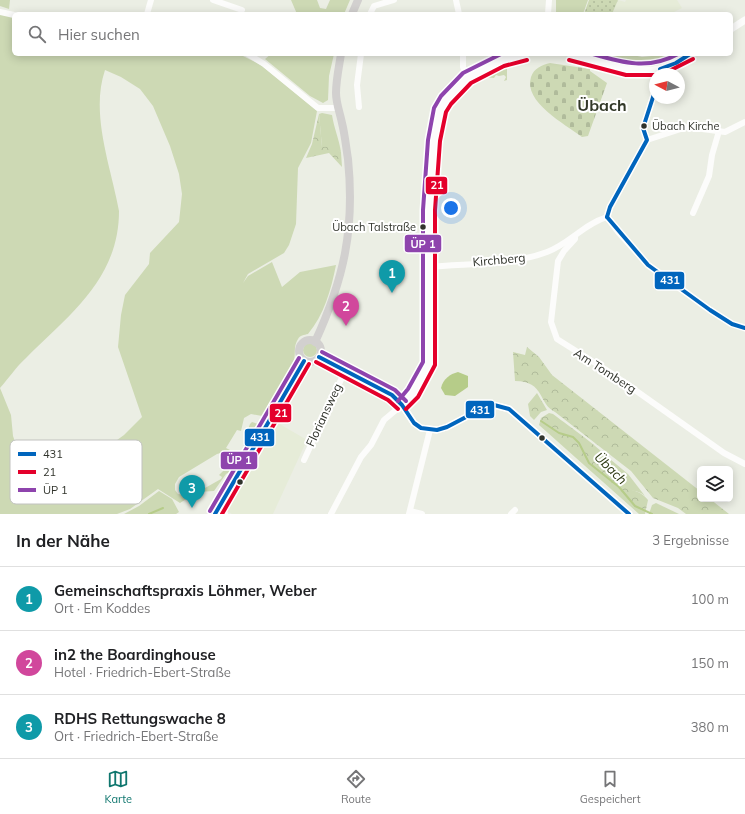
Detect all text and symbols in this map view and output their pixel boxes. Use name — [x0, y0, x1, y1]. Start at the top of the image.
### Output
search box — [12, 12, 733, 56]
icon: search — [26, 23, 48, 45]
text: Hier suchen — [58, 25, 140, 44]
north arrow — [649, 68, 685, 104]
district label: Übach — [577, 95, 627, 115]
place label: Übach Kirche — [652, 119, 719, 133]
marker: Übach Kirche — [639, 121, 649, 131]
line badge: 21 — [425, 176, 448, 195]
text: 21 — [430, 178, 444, 192]
your location — [441, 198, 461, 218]
place label: Übach Talstraße — [332, 220, 416, 234]
marker: Übach Talstraße — [418, 222, 428, 232]
line badge: ÜP 1 — [404, 234, 442, 253]
text: ÜP 1 — [410, 236, 436, 251]
street label: Kirchberg — [472, 250, 526, 269]
pin: 1 — [379, 260, 405, 293]
line badge: 431 — [654, 271, 685, 290]
text: 431 — [660, 273, 680, 287]
pin: 2 — [333, 293, 359, 326]
street label: Am Tomberg — [571, 345, 639, 396]
street label: Floriansweg — [302, 381, 345, 449]
line badge: 431 — [465, 400, 495, 419]
line badge: 21 — [269, 403, 292, 423]
text: 431 — [470, 403, 490, 417]
text: 21 — [274, 406, 288, 420]
line badge: 431 — [244, 428, 275, 447]
text: 431 — [250, 430, 270, 444]
unlabelled marker — [537, 433, 547, 443]
legend — [10, 440, 142, 504]
text: 431 — [43, 447, 63, 461]
water label: Übach — [591, 449, 631, 487]
line badge: ÜP 1 — [220, 451, 258, 470]
text: ÜP 1 — [226, 452, 252, 467]
text: 21 — [43, 465, 56, 479]
map controls — [697, 466, 733, 502]
button: layers — [697, 466, 733, 502]
pin: 3 — [179, 475, 205, 508]
unlabelled marker — [235, 477, 245, 487]
text: ÜP 1 — [43, 483, 68, 497]
text: In der Nähe — [16, 530, 110, 551]
text: 3 Ergebnisse — [652, 532, 729, 548]
text: Gemeinschaftspraxis Löhmer, Weber — [54, 581, 317, 600]
text: 1 — [25, 591, 33, 607]
text: 100 m — [691, 591, 729, 607]
text: Ort · Em Koddes — [54, 600, 151, 616]
text: in2 the Boardinghouse — [54, 645, 216, 664]
text: 2 — [25, 655, 33, 671]
text: 150 m — [691, 655, 729, 671]
text: Hotel · Friedrich-Ebert-Straße — [54, 664, 231, 680]
text: RDHS Rettungswache 8 — [54, 709, 226, 728]
text: 3 — [25, 719, 33, 735]
text: 380 m — [691, 719, 729, 735]
text: Ort · Friedrich-Ebert-Straße — [54, 728, 218, 744]
tab: Karte — [104, 768, 132, 806]
tab: Route — [341, 768, 371, 806]
tab: Gespeichert — [580, 768, 641, 806]

